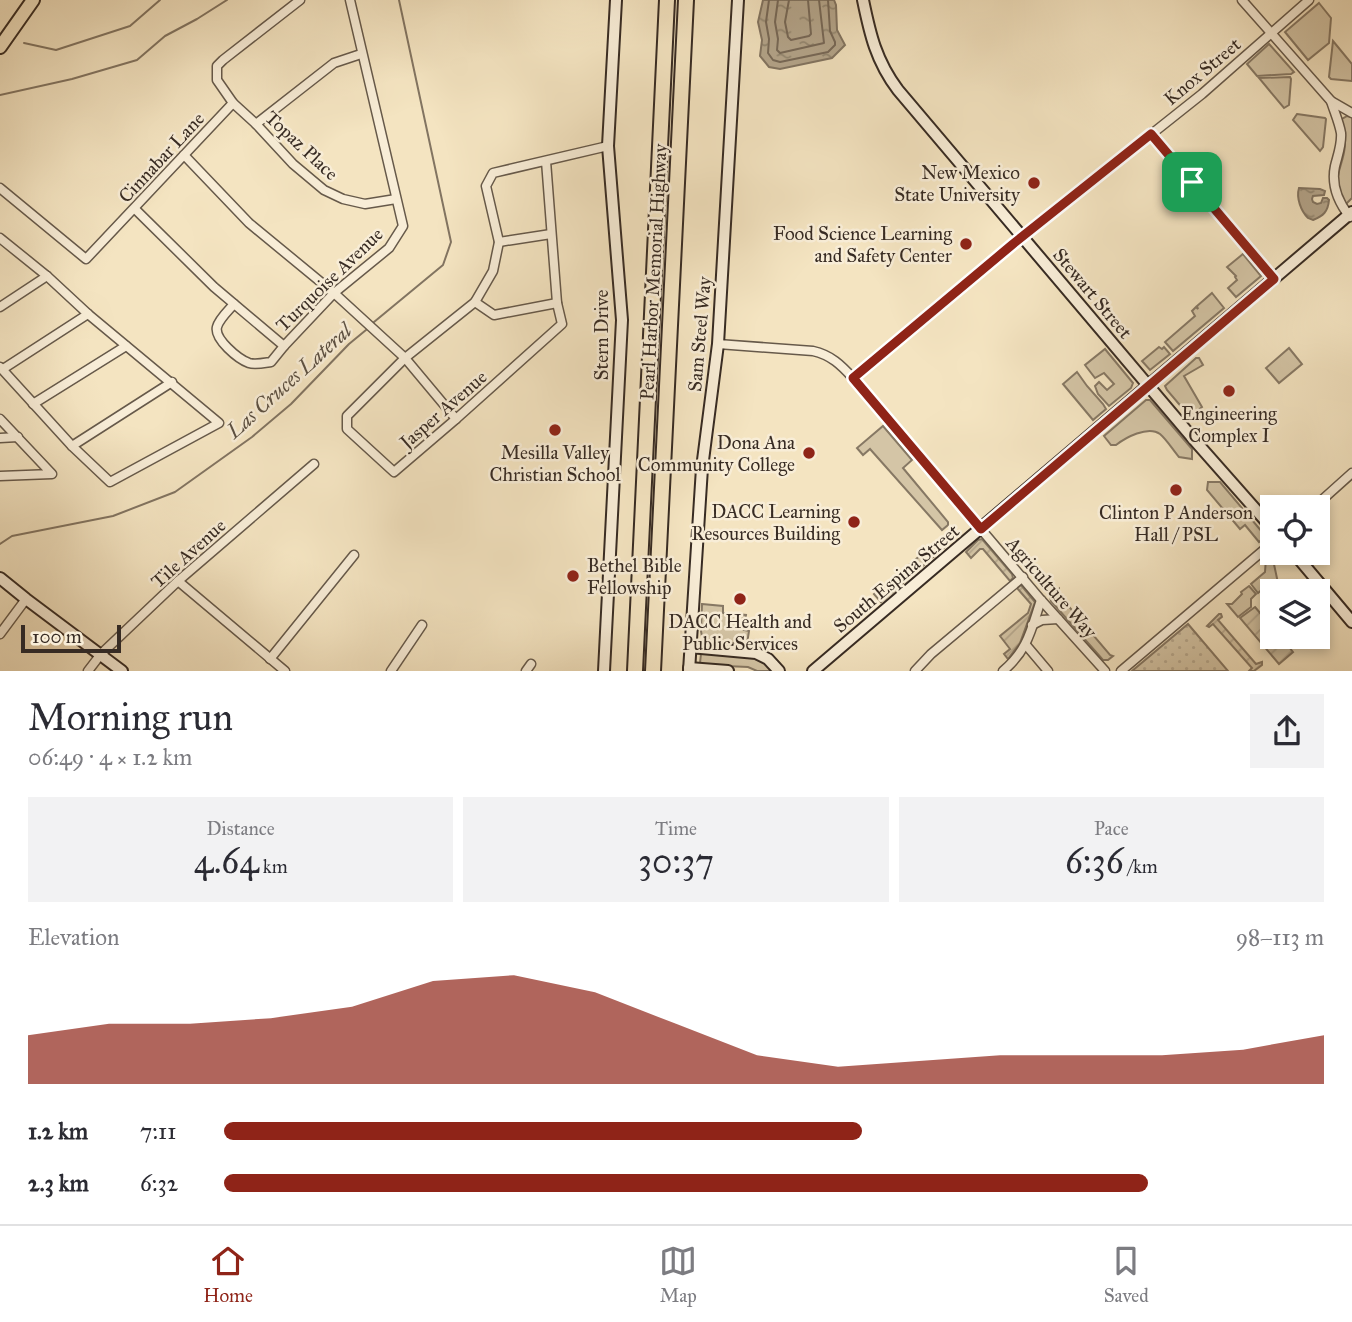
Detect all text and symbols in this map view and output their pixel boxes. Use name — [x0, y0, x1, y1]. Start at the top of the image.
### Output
street label: Knox Street — [1159, 32, 1246, 110]
street label: Topaz Place — [260, 106, 343, 185]
street label: Cinnabar Lane — [114, 107, 209, 207]
street label: Pearl Harbor Memorial Highway — [635, 142, 673, 401]
pin — [1162, 152, 1222, 212]
place label: New Mexico State University — [894, 161, 1021, 206]
icon: arrive — [1173, 163, 1211, 201]
marker: New Mexico State University — [1026, 175, 1042, 191]
street label: Turquoise Avenue — [271, 222, 388, 337]
place label: Food Science Learning and Safety Center — [773, 222, 953, 267]
marker: Food Science Learning and Safety Center — [958, 236, 974, 252]
street label: Stewart Street — [1048, 243, 1137, 343]
street label: Sam Steel Way — [683, 274, 716, 393]
street label: Stern Drive — [590, 289, 613, 381]
water label: Las Cruces Lateral — [220, 316, 359, 445]
street label: Jasper Avenue — [394, 365, 492, 456]
marker: Engineering Complex I — [1221, 383, 1237, 399]
place label: Engineering Complex I — [1181, 402, 1277, 447]
marker: Mesilla Valley Christian School — [547, 422, 563, 438]
place label: Dona Ana Community College — [638, 431, 796, 477]
place label: Mesilla Valley Christian School — [489, 441, 621, 486]
marker: Dona Ana Community College — [801, 445, 817, 461]
marker: Clinton P Anderson Hall / PSL — [1168, 482, 1184, 498]
map controls — [1260, 495, 1330, 649]
button: locate — [1260, 495, 1330, 565]
place label: DACC Learning Resources Building — [691, 500, 840, 546]
place label: Clinton P Anderson Hall / PSL — [1099, 501, 1253, 546]
street label: Tile Avenue — [146, 514, 230, 593]
marker: DACC Learning Resources Building — [846, 514, 862, 530]
street label: South Espina Street — [829, 519, 964, 638]
street label: Agriculture Way — [1000, 531, 1103, 644]
place label: Bethel Bible Fellowship — [587, 554, 682, 599]
marker: Bethel Bible Fellowship — [565, 568, 581, 584]
button: layers — [1260, 579, 1330, 649]
marker: DACC Health and Public Services — [732, 591, 748, 607]
place label: DACC Health and Public Services — [668, 610, 812, 655]
scale bar — [21, 622, 121, 654]
text: 100 m — [32, 625, 82, 648]
text: Morning run — [28, 694, 233, 740]
button: share — [1250, 694, 1324, 768]
text: 06:49 · 4 × 1.2 km — [28, 743, 192, 771]
text: Distance — [207, 817, 275, 840]
text: Time — [655, 817, 697, 840]
text: Pace — [1094, 817, 1129, 840]
text: 4.64 — [194, 840, 259, 883]
text: 30:37 — [638, 840, 714, 883]
text: 6:36 — [1065, 840, 1124, 883]
text: km — [259, 855, 288, 878]
text: /km — [1124, 855, 1158, 878]
text: Elevation — [28, 923, 119, 951]
text: 98–113 m — [1236, 923, 1324, 951]
text: 1.2 km — [28, 1117, 88, 1145]
text: 7:11 — [140, 1117, 176, 1145]
text: 2.3 km — [28, 1169, 89, 1197]
text: 6:32 — [140, 1169, 178, 1197]
tab: Home — [203, 1242, 253, 1307]
tab: Map — [659, 1242, 697, 1307]
tab: Saved — [1104, 1242, 1149, 1307]

